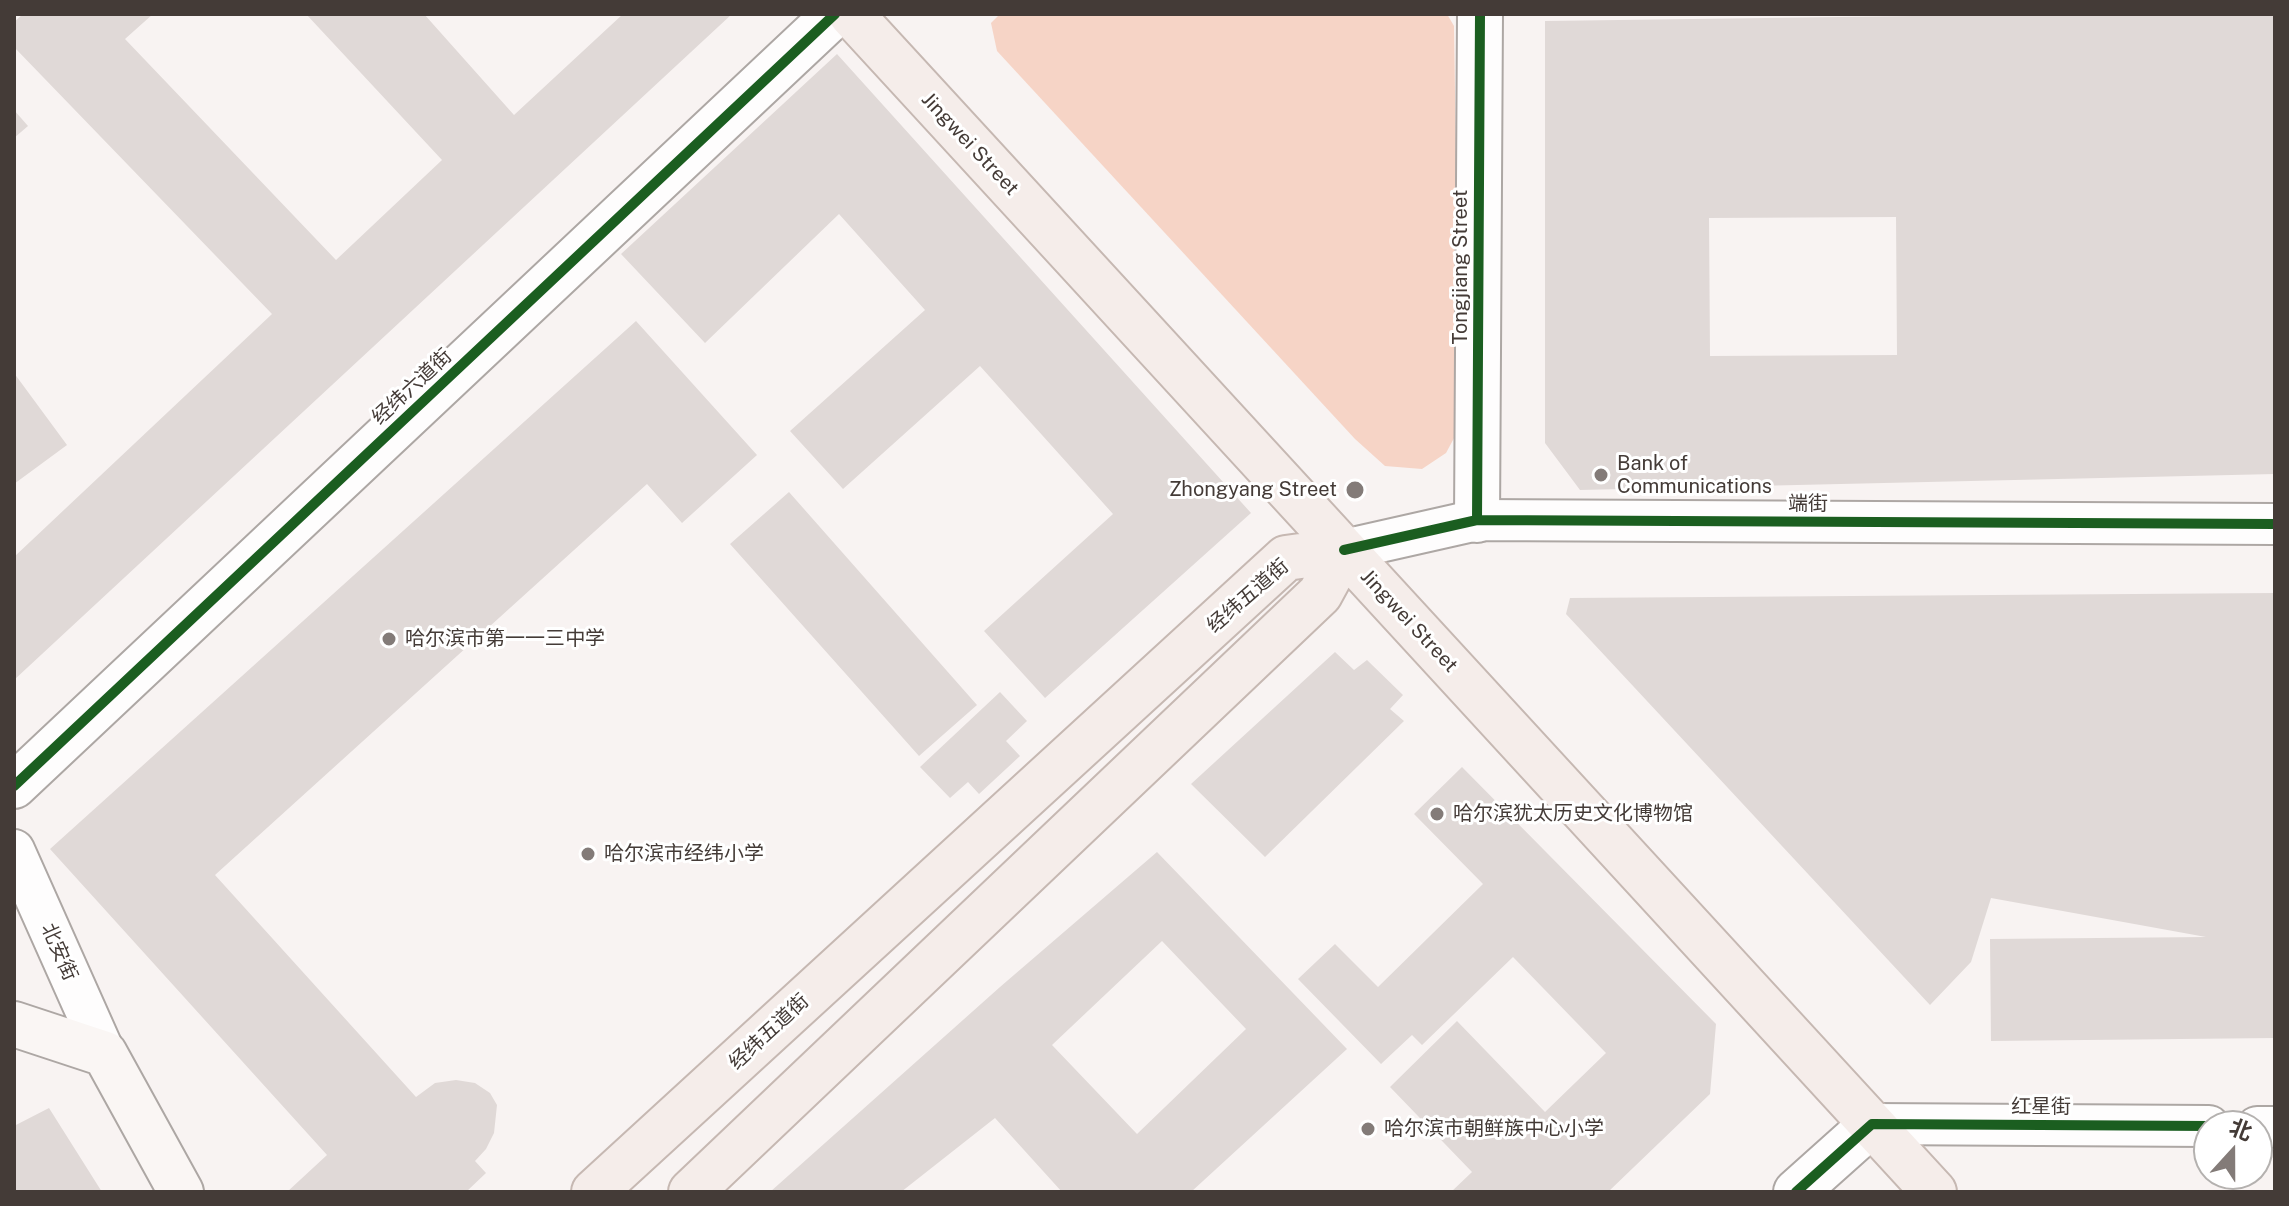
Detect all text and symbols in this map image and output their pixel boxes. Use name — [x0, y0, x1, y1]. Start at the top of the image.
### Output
street label: Jingwei Street — [916, 88, 1024, 200]
street label: Tongjiang Street — [1449, 189, 1473, 345]
street label: 经纬六道街 — [367, 344, 457, 430]
place label: Bank of Communications — [1617, 452, 1772, 499]
marker: Bank of Communications — [1592, 466, 1610, 484]
place label: Zhongyang Street — [1169, 478, 1337, 502]
marker: Zhongyang Street — [1344, 479, 1366, 501]
street label: 端街 — [1788, 492, 1828, 516]
street label: 经纬五道街 — [1202, 554, 1294, 638]
street label: Jingwei Street — [1355, 565, 1463, 677]
place label: 哈尔滨市第一一三中学 — [405, 627, 605, 651]
marker: 哈尔滨市第一一三中学 — [380, 630, 398, 648]
place label: 哈尔滨犹太历史文化博物馆 — [1453, 802, 1693, 826]
marker: 哈尔滨犹太历史文化博物馆 — [1428, 805, 1446, 823]
place label: 哈尔滨市经纬小学 — [604, 842, 764, 866]
marker: 哈尔滨市经纬小学 — [579, 845, 597, 863]
street label: 北安街 — [36, 920, 82, 984]
street label: 经纬五道街 — [724, 989, 814, 1075]
street label: 红星街 — [2011, 1095, 2071, 1119]
north arrow — [2193, 1110, 2273, 1190]
text: 北 — [2226, 1113, 2256, 1146]
place label: 哈尔滨市朝鲜族中心小学 — [1384, 1117, 1604, 1141]
marker: 哈尔滨市朝鲜族中心小学 — [1359, 1120, 1377, 1138]

